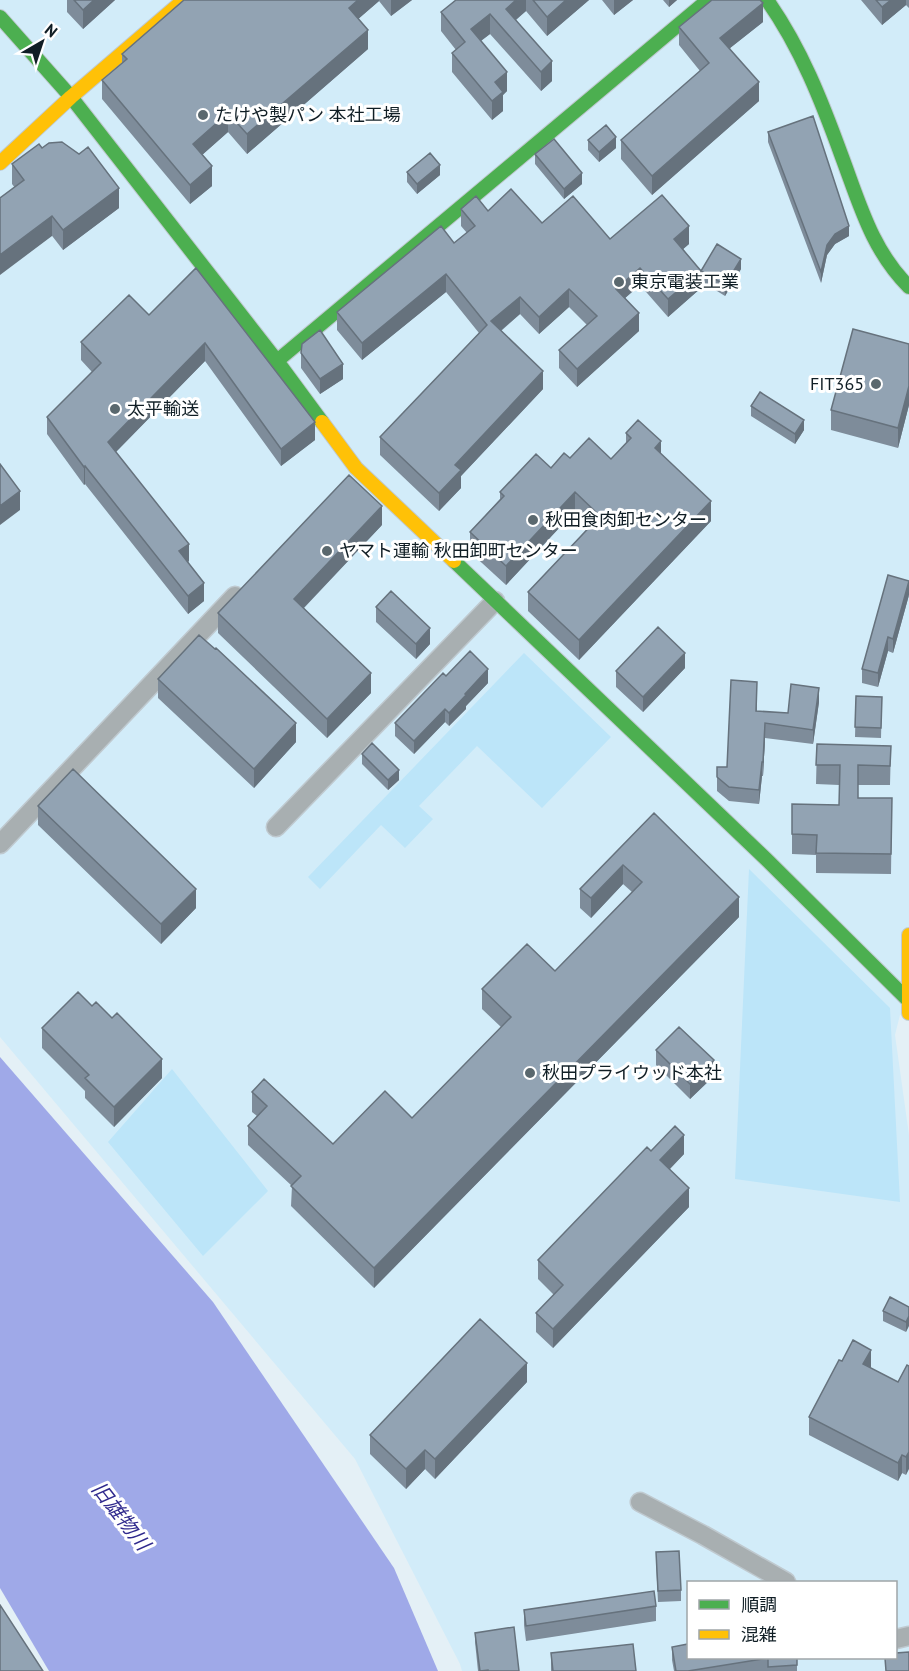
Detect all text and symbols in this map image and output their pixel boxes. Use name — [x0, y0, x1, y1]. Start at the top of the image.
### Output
north arrow — [12, 12, 72, 72]
text: N — [41, 19, 62, 41]
place label: たけや製パン 本社工場 — [215, 103, 401, 126]
marker: たけや製パン 本社工場 — [196, 108, 210, 122]
place label: 東京電装工業 — [631, 270, 739, 293]
marker: 東京電装工業 — [612, 275, 626, 289]
place label: FIT365 — [810, 372, 864, 395]
marker: FIT365 — [869, 377, 883, 391]
place label: 太平輸送 — [127, 397, 199, 420]
marker: 太平輸送 — [108, 402, 122, 416]
place label: 秋田食肉卸センター — [545, 508, 707, 531]
marker: 秋田食肉卸センター — [526, 513, 540, 527]
place label: ヤマト運輸 秋田卸町センター — [339, 539, 578, 562]
marker: ヤマト運輸 秋田卸町センター — [320, 544, 334, 558]
place label: 秋田プライウッド本社 — [542, 1061, 722, 1084]
marker: 秋田プライウッド本社 — [523, 1066, 537, 1080]
water label: 旧雄物川 — [86, 1476, 157, 1557]
legend — [687, 1581, 897, 1659]
text: 順調 — [741, 1593, 777, 1616]
text: 混雑 — [741, 1623, 777, 1646]

